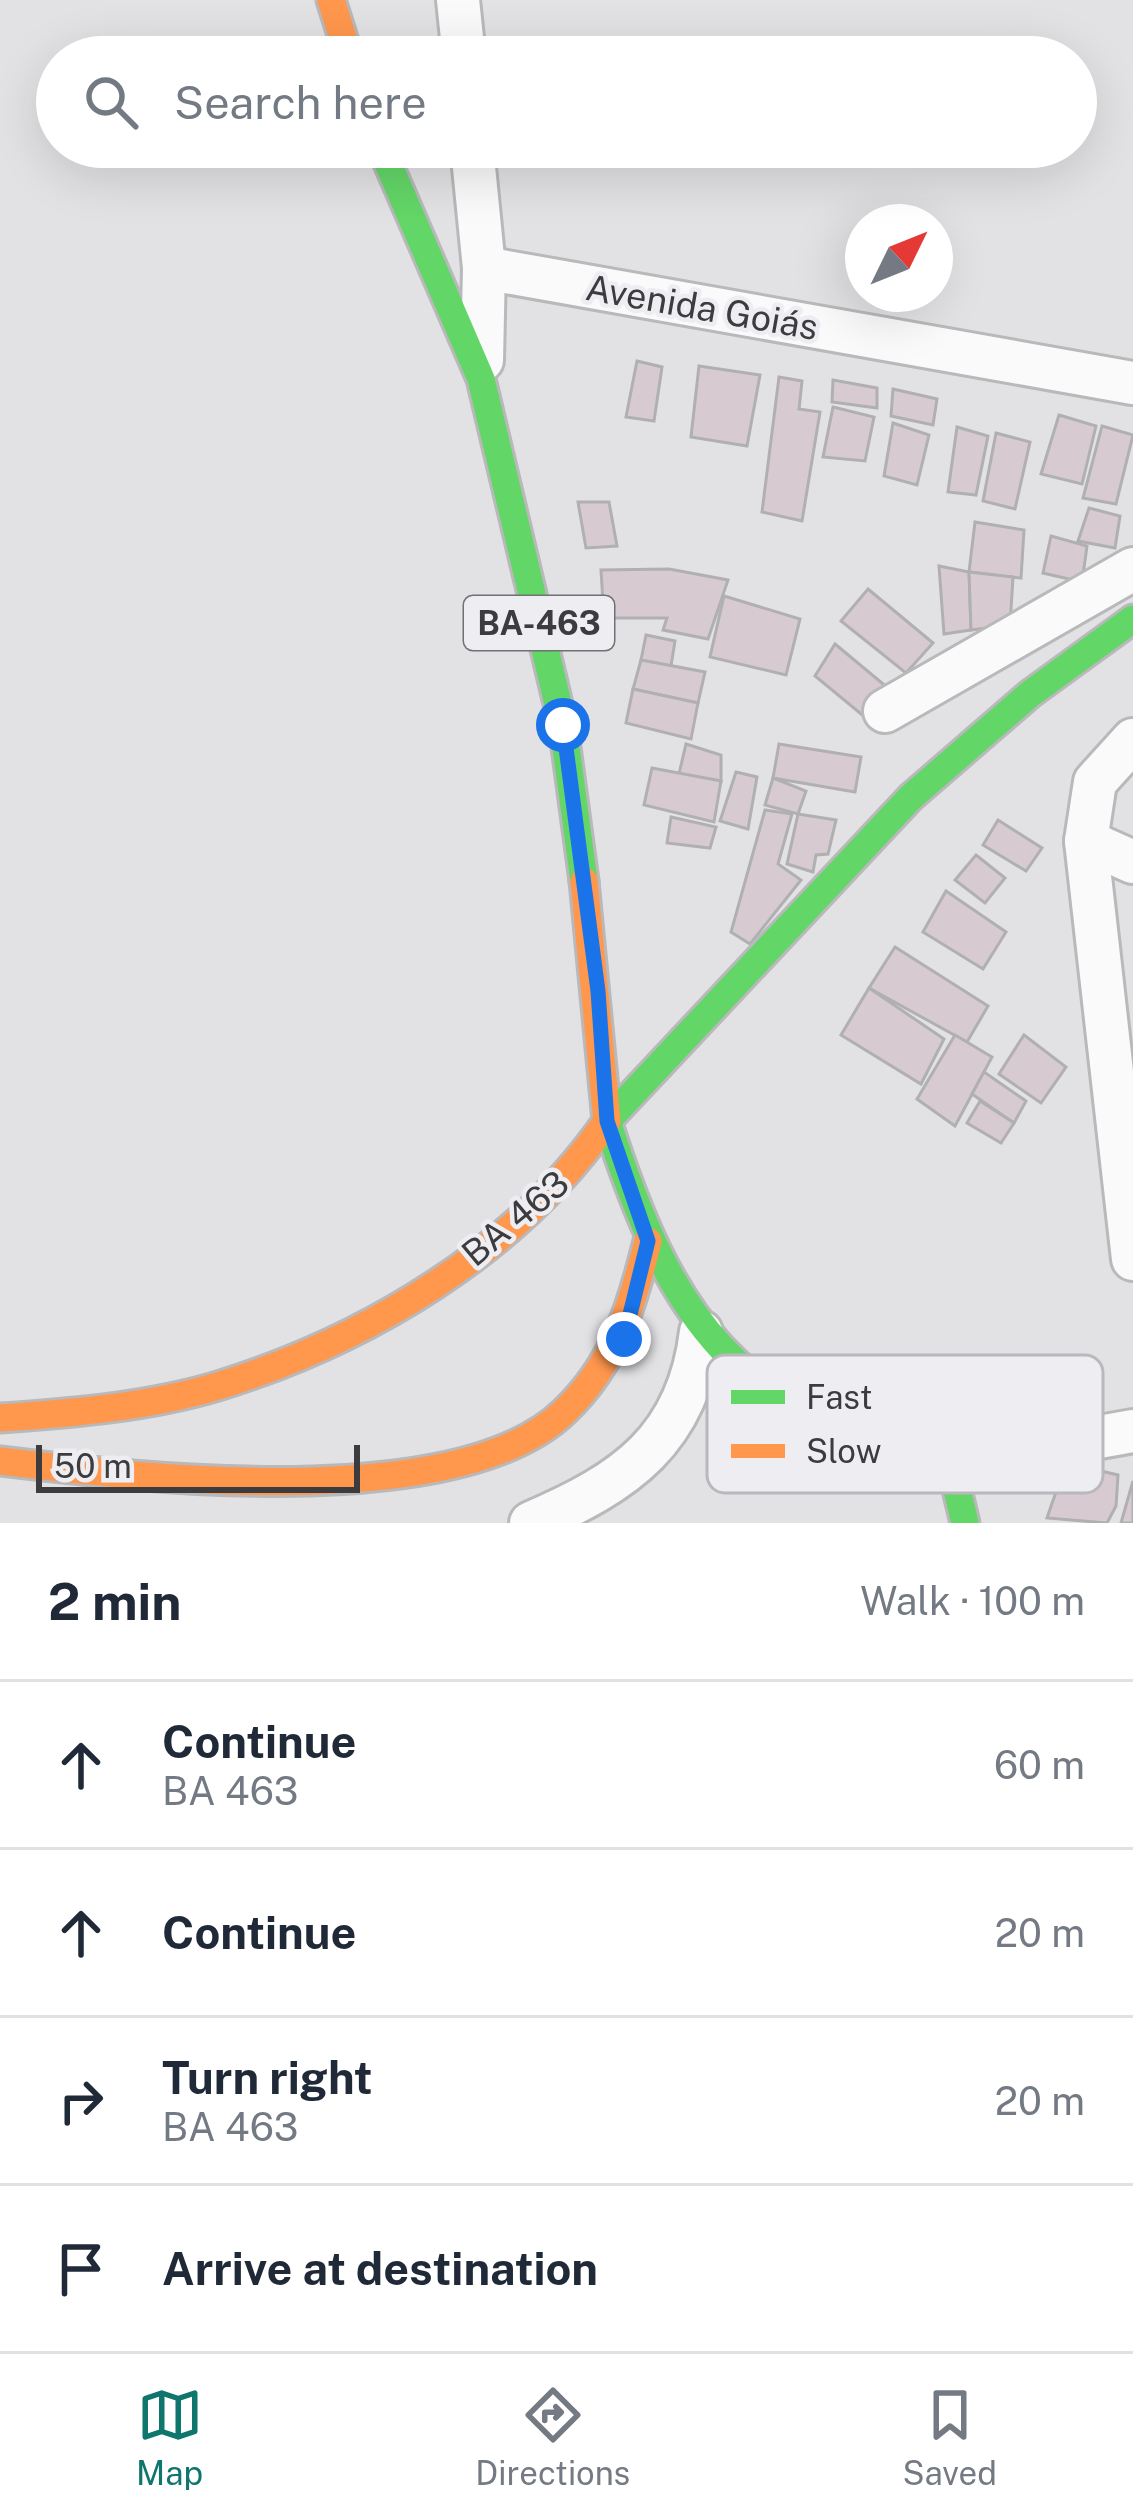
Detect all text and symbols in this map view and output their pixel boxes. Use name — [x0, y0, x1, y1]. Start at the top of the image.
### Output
search box — [36, 36, 1097, 168]
icon: search — [78, 69, 144, 135]
text: Search here — [174, 76, 427, 129]
north arrow — [845, 204, 953, 312]
street label: Avenida Goiás — [583, 266, 821, 348]
road number: BA-463 — [464, 596, 614, 650]
route start — [536, 698, 590, 752]
street label: BA 463 — [453, 1161, 577, 1275]
route end — [597, 1312, 651, 1366]
legend — [707, 1355, 1103, 1493]
text: Fast — [806, 1378, 873, 1416]
text: Slow — [806, 1432, 881, 1470]
scale bar — [36, 1439, 360, 1492]
text: 50 m — [54, 1447, 132, 1485]
text: 2 min — [48, 1572, 182, 1631]
text: Walk · 100 m — [860, 1578, 1085, 1624]
text: Continue — [162, 1715, 356, 1768]
icon: ahead — [48, 1732, 114, 1798]
text: 60 m — [994, 1742, 1085, 1788]
text: BA 463 — [162, 1768, 298, 1814]
icon: ahead — [48, 1900, 114, 1966]
text: Continue — [162, 1906, 356, 1959]
text: 20 m — [995, 1910, 1085, 1956]
text: Turn right — [162, 2051, 373, 2104]
icon: right — [48, 2068, 114, 2134]
text: 20 m — [995, 2078, 1085, 2124]
text: BA 463 — [162, 2104, 298, 2150]
icon: arrive — [48, 2236, 114, 2302]
text: Arrive at destination — [162, 2242, 598, 2295]
tab: Map — [136, 2382, 203, 2492]
tab: Directions — [475, 2382, 630, 2492]
tab: Saved — [903, 2382, 997, 2492]

